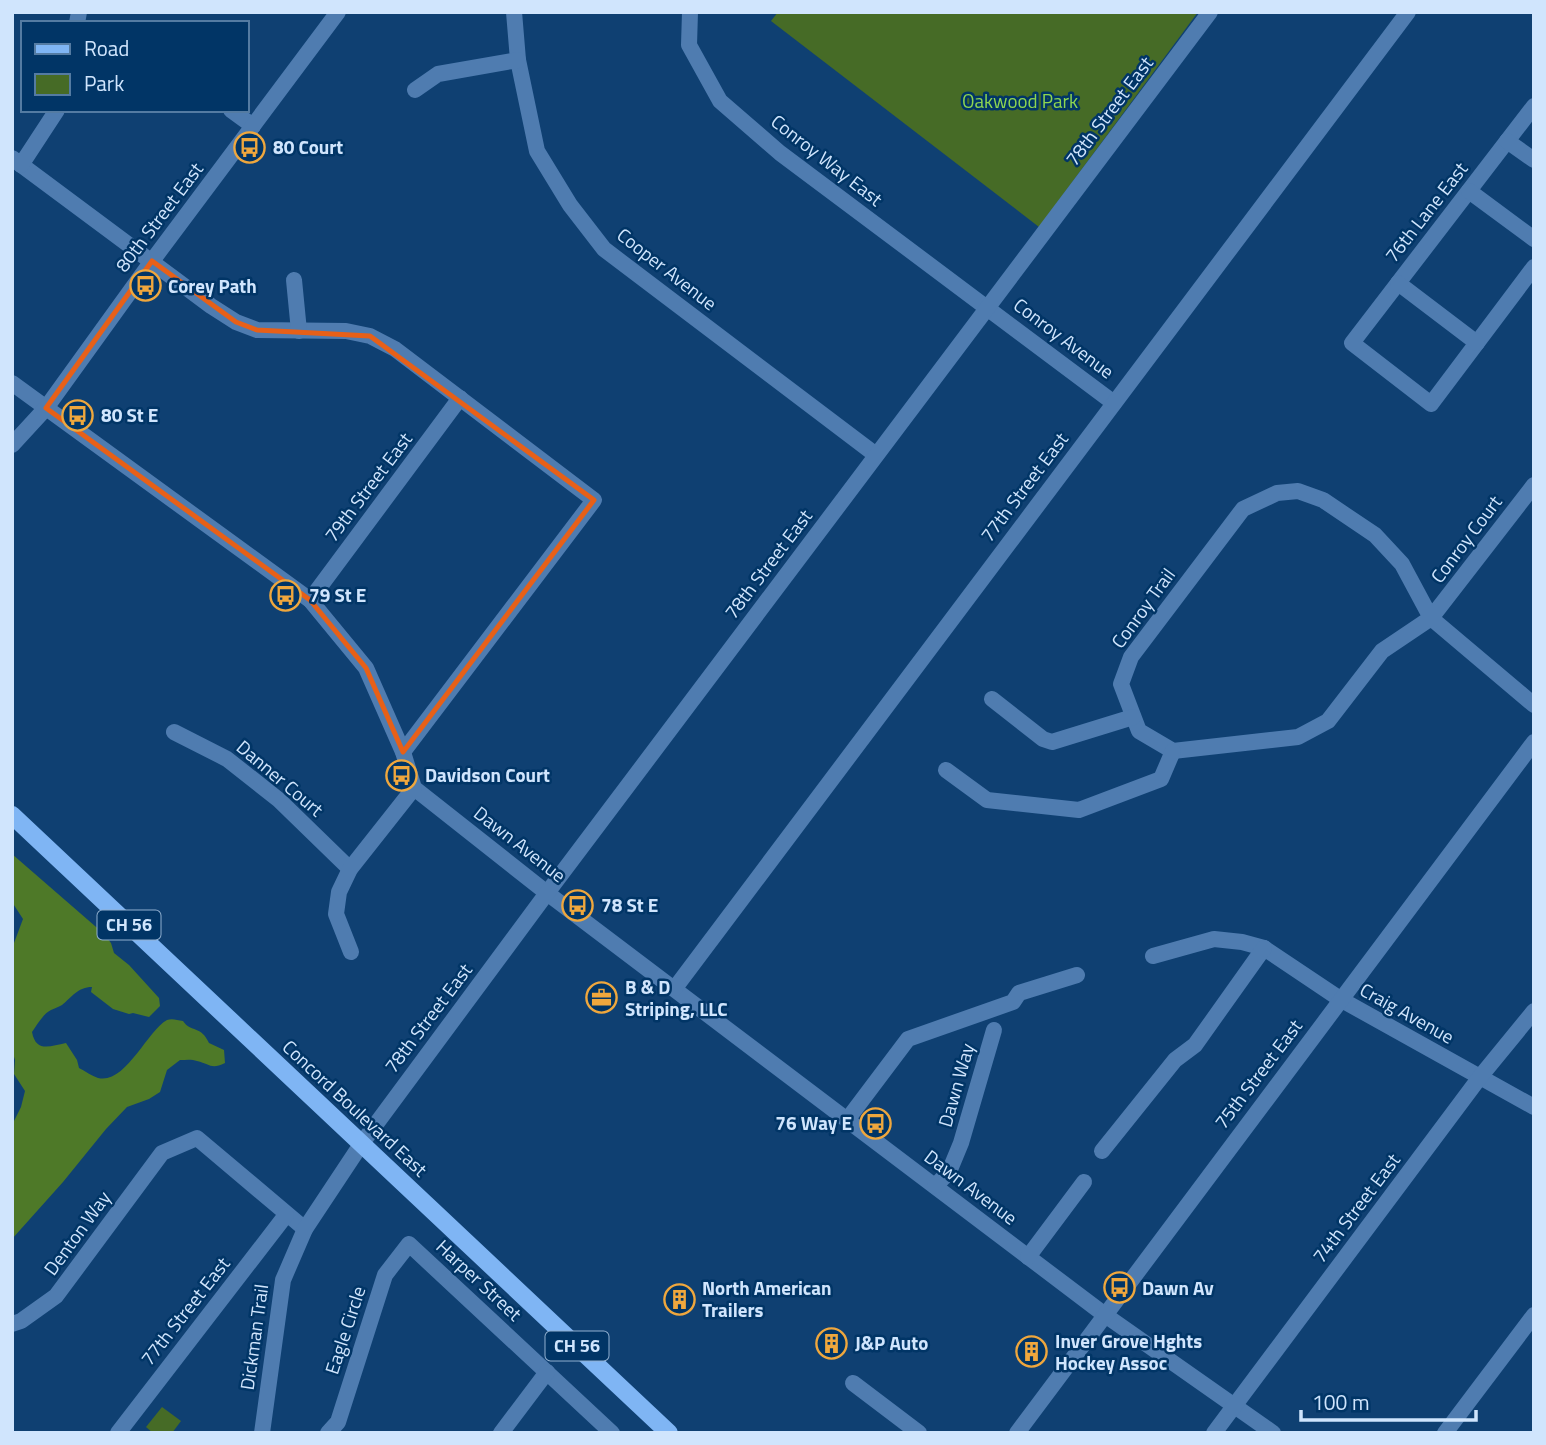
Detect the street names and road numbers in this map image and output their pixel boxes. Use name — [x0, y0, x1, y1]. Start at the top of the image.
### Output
street label: 78th Street East — [1058, 49, 1160, 172]
street label: Conroy Way East — [765, 107, 890, 213]
street label: 80th Street East — [108, 155, 210, 278]
street label: 76th Lane East — [1377, 155, 1474, 268]
street label: Cooper Avenue — [611, 220, 724, 317]
street label: Conroy Avenue — [1008, 290, 1121, 385]
street label: 79th Street East — [317, 425, 419, 548]
street label: 77th Street East — [973, 425, 1075, 548]
street label: Conroy Court — [1423, 488, 1509, 589]
street label: 78th Street East — [717, 502, 819, 625]
street label: Conroy Trail — [1104, 562, 1182, 654]
street label: Danner Court — [230, 732, 331, 823]
street label: Dawn Avenue — [468, 798, 573, 889]
road number: CH 56 — [97, 910, 160, 940]
street label: 78th Street East — [377, 956, 479, 1079]
street label: Craig Avenue — [1355, 975, 1460, 1050]
street label: 75th Street East — [1207, 1012, 1309, 1135]
street label: Concord Boulevard East — [276, 1032, 435, 1183]
street label: Dawn Way — [930, 1040, 981, 1130]
street label: Dawn Avenue — [919, 1142, 1024, 1231]
street label: 74th Street East — [1305, 1146, 1407, 1269]
street label: Denton Way — [36, 1184, 117, 1281]
street label: Harper Street — [430, 1232, 529, 1327]
street label: 77th Street East — [133, 1250, 237, 1371]
street label: Dickman Trail — [232, 1282, 275, 1392]
street label: Eagle Circle — [317, 1282, 372, 1378]
road number: CH 56 — [546, 1331, 608, 1360]

